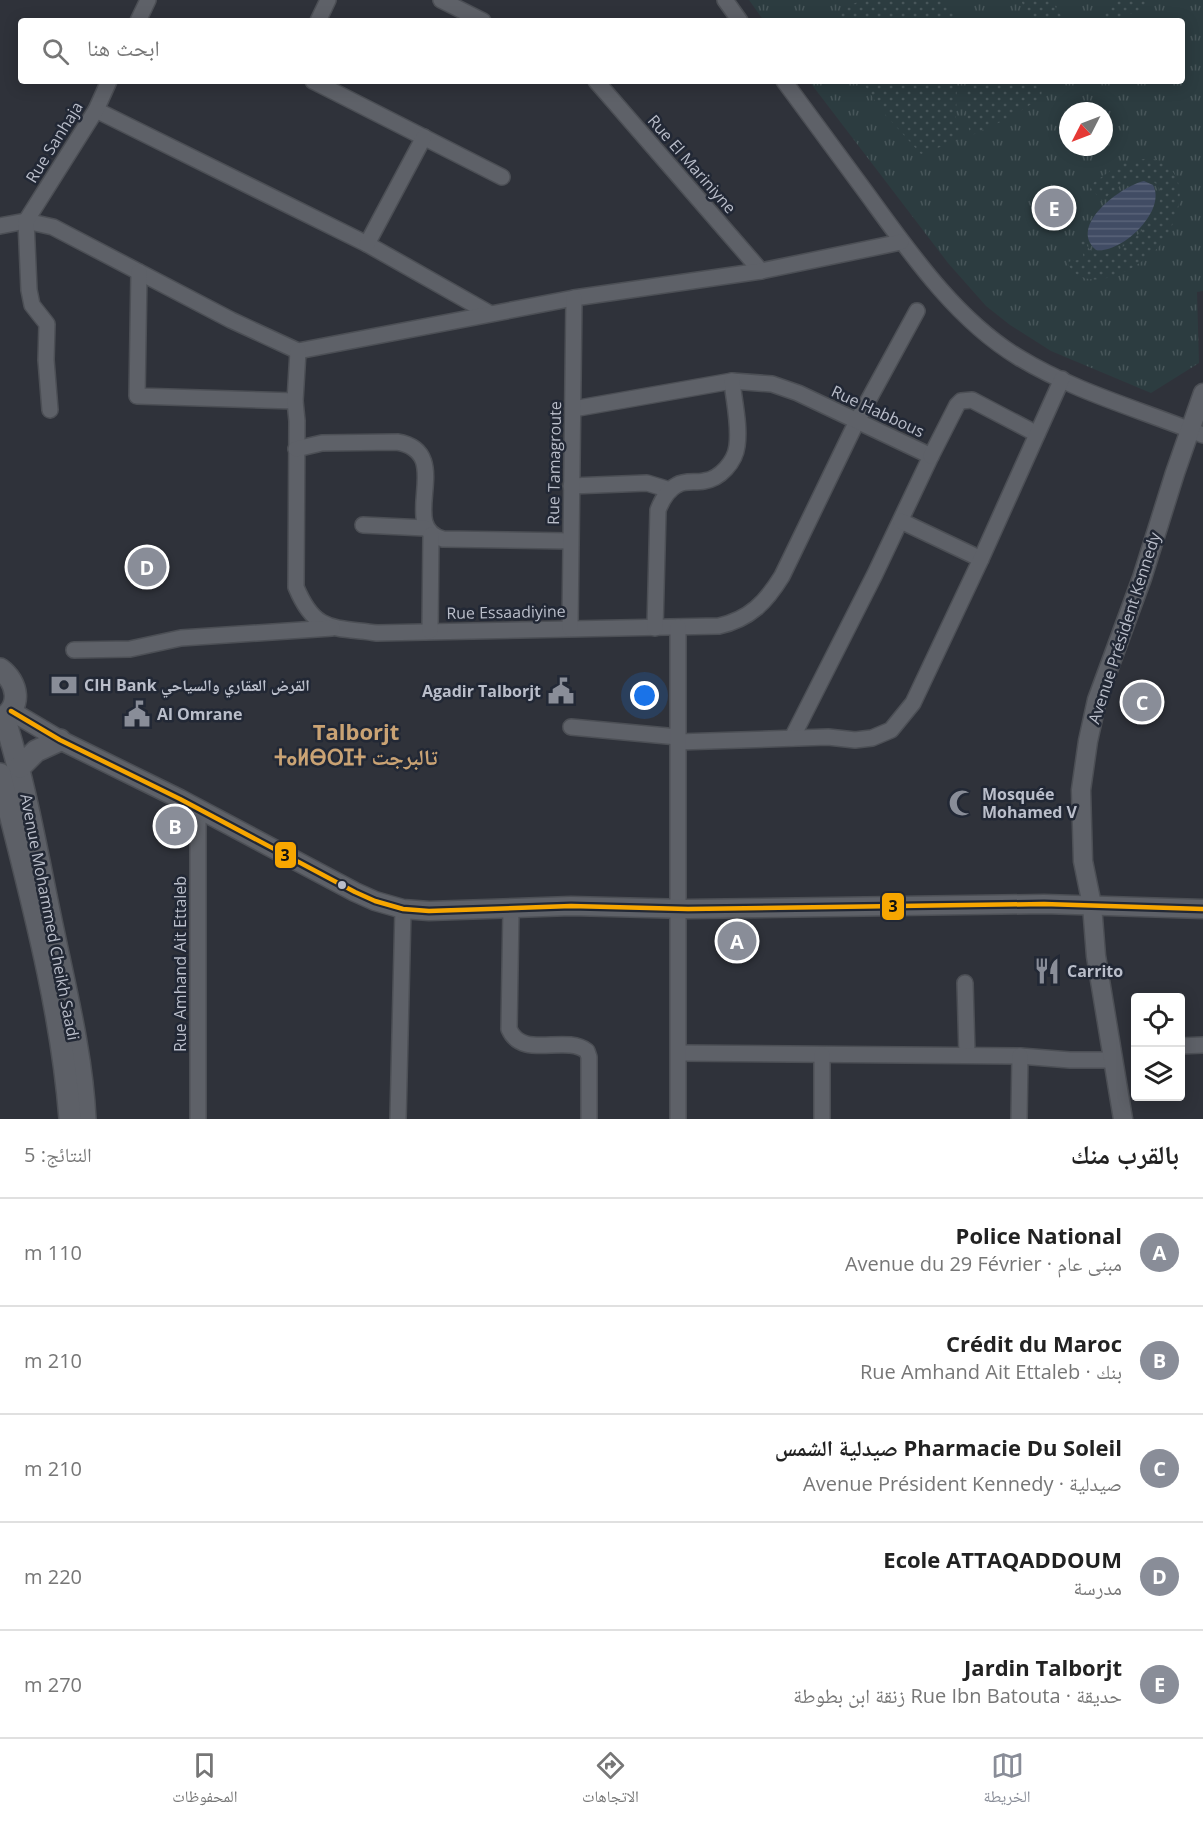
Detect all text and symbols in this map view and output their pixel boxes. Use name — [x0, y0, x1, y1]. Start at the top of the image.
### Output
search box — [18, 18, 1185, 84]
text: ابحث هنا — [87, 32, 160, 62]
icon: search — [39, 35, 72, 68]
street label: Rue Sanhaja — [20, 97, 88, 187]
north arrow — [1059, 102, 1113, 156]
street label: Rue El Mariniyne — [643, 110, 741, 218]
pin: E — [1034, 186, 1074, 230]
street label: Rue Habbous — [828, 380, 928, 442]
street label: Rue Tamagroute — [542, 401, 566, 525]
street label: Avenue Président Kennedy — [1083, 528, 1166, 727]
pin: D — [128, 544, 166, 590]
street label: Rue Essaadiyine — [446, 600, 566, 624]
bank icon: CIH Bank القرض العقاري والسياحي — [49, 670, 79, 700]
place label: CIH Bank القرض العقاري والسياحي — [84, 674, 310, 698]
public building icon: Agadir Talborjt — [546, 676, 576, 706]
place label: Agadir Talborjt — [422, 680, 541, 702]
pin: C — [1122, 680, 1162, 724]
your location — [630, 681, 659, 710]
public building icon: Al Omrane — [122, 699, 152, 729]
place label: Al Omrane — [157, 703, 242, 725]
district label: Talborjt ⵜⴰⵍⴱⵔⵊⵜ تالبرجت — [274, 716, 438, 771]
place label: Mosquée Mohamed V — [982, 783, 1078, 823]
mosque icon: Mosquée Mohamed V — [947, 788, 977, 818]
street label: Avenue Mohammed Cheikh Saadi — [15, 792, 85, 1042]
pin: B — [156, 804, 195, 848]
line badge: 3 — [274, 841, 297, 869]
text: 3 — [280, 844, 290, 866]
street label: Rue Amhand Ait Ettaleb — [169, 876, 191, 1052]
unlabelled marker — [336, 879, 348, 891]
line badge: 3 — [881, 892, 905, 921]
text: 3 — [888, 895, 898, 917]
pin: A — [718, 918, 756, 964]
restaurant icon: Carrito — [1032, 956, 1062, 986]
place label: Carrito — [1067, 960, 1123, 982]
map controls — [1131, 993, 1185, 1101]
button: locate — [1131, 993, 1185, 1047]
button: layers — [1131, 1047, 1185, 1101]
text: بالقرب منك — [1071, 1136, 1179, 1172]
text: النتائج: 5 — [24, 1141, 92, 1168]
text: Police National — [956, 1220, 1122, 1250]
text: 110 m — [24, 1239, 82, 1266]
text: A — [1153, 1239, 1166, 1266]
text: مبنى عام · Avenue du 29 Février — [845, 1250, 1122, 1277]
text: Crédit du Maroc — [946, 1328, 1122, 1358]
text: 210 m — [24, 1347, 82, 1374]
text: B — [1153, 1347, 1166, 1374]
text: بنك · Rue Amhand Ait Ettaleb — [860, 1358, 1122, 1385]
text: Pharmacie Du Soleil صيدلية الشمس — [775, 1432, 1122, 1462]
text: 210 m — [24, 1455, 82, 1482]
text: C — [1153, 1455, 1166, 1482]
text: صيدلية · Avenue Président Kennedy — [803, 1470, 1122, 1497]
text: Ecole ATTAQADDOUM — [883, 1544, 1122, 1574]
text: 220 m — [24, 1563, 82, 1590]
text: D — [1152, 1563, 1167, 1590]
text: مدرسة — [1073, 1574, 1122, 1601]
text: Jardin Talborjt — [964, 1652, 1122, 1682]
text: 270 m — [24, 1671, 82, 1698]
text: E — [1154, 1671, 1165, 1698]
text: حديقة · Rue Ibn Batouta زنقة ابن بطوطة — [793, 1682, 1122, 1709]
tab: المحفوظات — [172, 1749, 237, 1812]
tab: الاتجاهات — [582, 1749, 639, 1812]
tab: الخريطة — [984, 1749, 1031, 1812]

